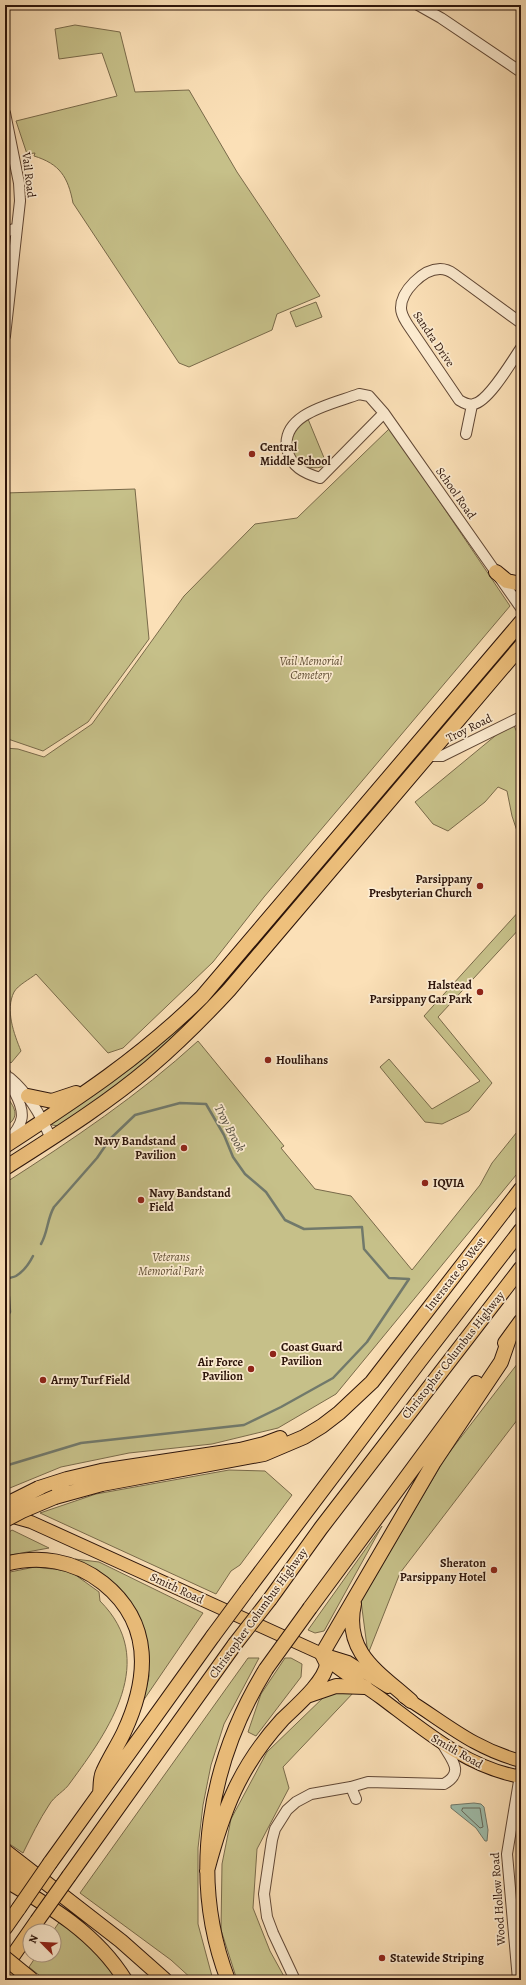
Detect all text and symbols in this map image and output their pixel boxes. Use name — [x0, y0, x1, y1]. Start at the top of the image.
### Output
street label: Vail Road — [18, 150, 40, 199]
street label: Sandra Drive — [409, 308, 459, 370]
place label: Central Middle School — [260, 439, 332, 469]
marker: Central Middle School — [247, 449, 257, 459]
street label: School Road — [432, 464, 480, 523]
park label: Vail Memorial Cemetery — [279, 653, 343, 683]
street label: Troy Road — [443, 710, 495, 746]
place label: Parsippany Presbyterian Church — [369, 871, 472, 901]
marker: Parsippany Presbyterian Church — [475, 881, 485, 891]
place label: Halstead Parsippany Car Park — [370, 977, 473, 1007]
marker: Halstead Parsippany Car Park — [475, 987, 485, 997]
place label: Houlihans — [276, 1052, 328, 1068]
marker: Houlihans — [263, 1055, 273, 1065]
water label: Troy Brook — [210, 1101, 250, 1155]
place label: Navy Bandstand Pavilion — [94, 1133, 177, 1163]
marker: Navy Bandstand Pavilion — [179, 1143, 189, 1153]
place label: IQVIA — [433, 1175, 465, 1191]
marker: IQVIA — [420, 1178, 430, 1188]
place label: Navy Bandstand Field — [149, 1185, 231, 1215]
marker: Navy Bandstand Field — [136, 1195, 146, 1205]
street label: Interstate 80 West — [421, 1234, 489, 1314]
park label: Veterans Memorial Park — [138, 1249, 205, 1279]
street label: Christopher Columbus Highway — [398, 1287, 508, 1422]
place label: Coast Guard Pavilion — [281, 1339, 343, 1369]
marker: Coast Guard Pavilion — [268, 1349, 278, 1359]
place label: Air Force Pavilion — [197, 1354, 243, 1384]
marker: Air Force Pavilion — [246, 1364, 256, 1374]
place label: Army Turf Field — [50, 1372, 130, 1388]
marker: Army Turf Field — [38, 1375, 48, 1385]
street label: Christopher Columbus Highway — [205, 1544, 311, 1681]
place label: Sheraton Parsippany Hotel — [400, 1555, 487, 1585]
marker: Sheraton Parsippany Hotel — [489, 1565, 499, 1575]
street label: Smith Road — [148, 1569, 207, 1608]
street label: Smith Road — [428, 1730, 486, 1773]
street label: Wood Hollow Road — [487, 1851, 509, 1947]
north arrow — [22, 1923, 62, 1963]
text: N — [25, 1932, 42, 1946]
place label: Statewide Striping — [390, 1950, 485, 1966]
marker: Statewide Striping — [377, 1953, 387, 1963]

